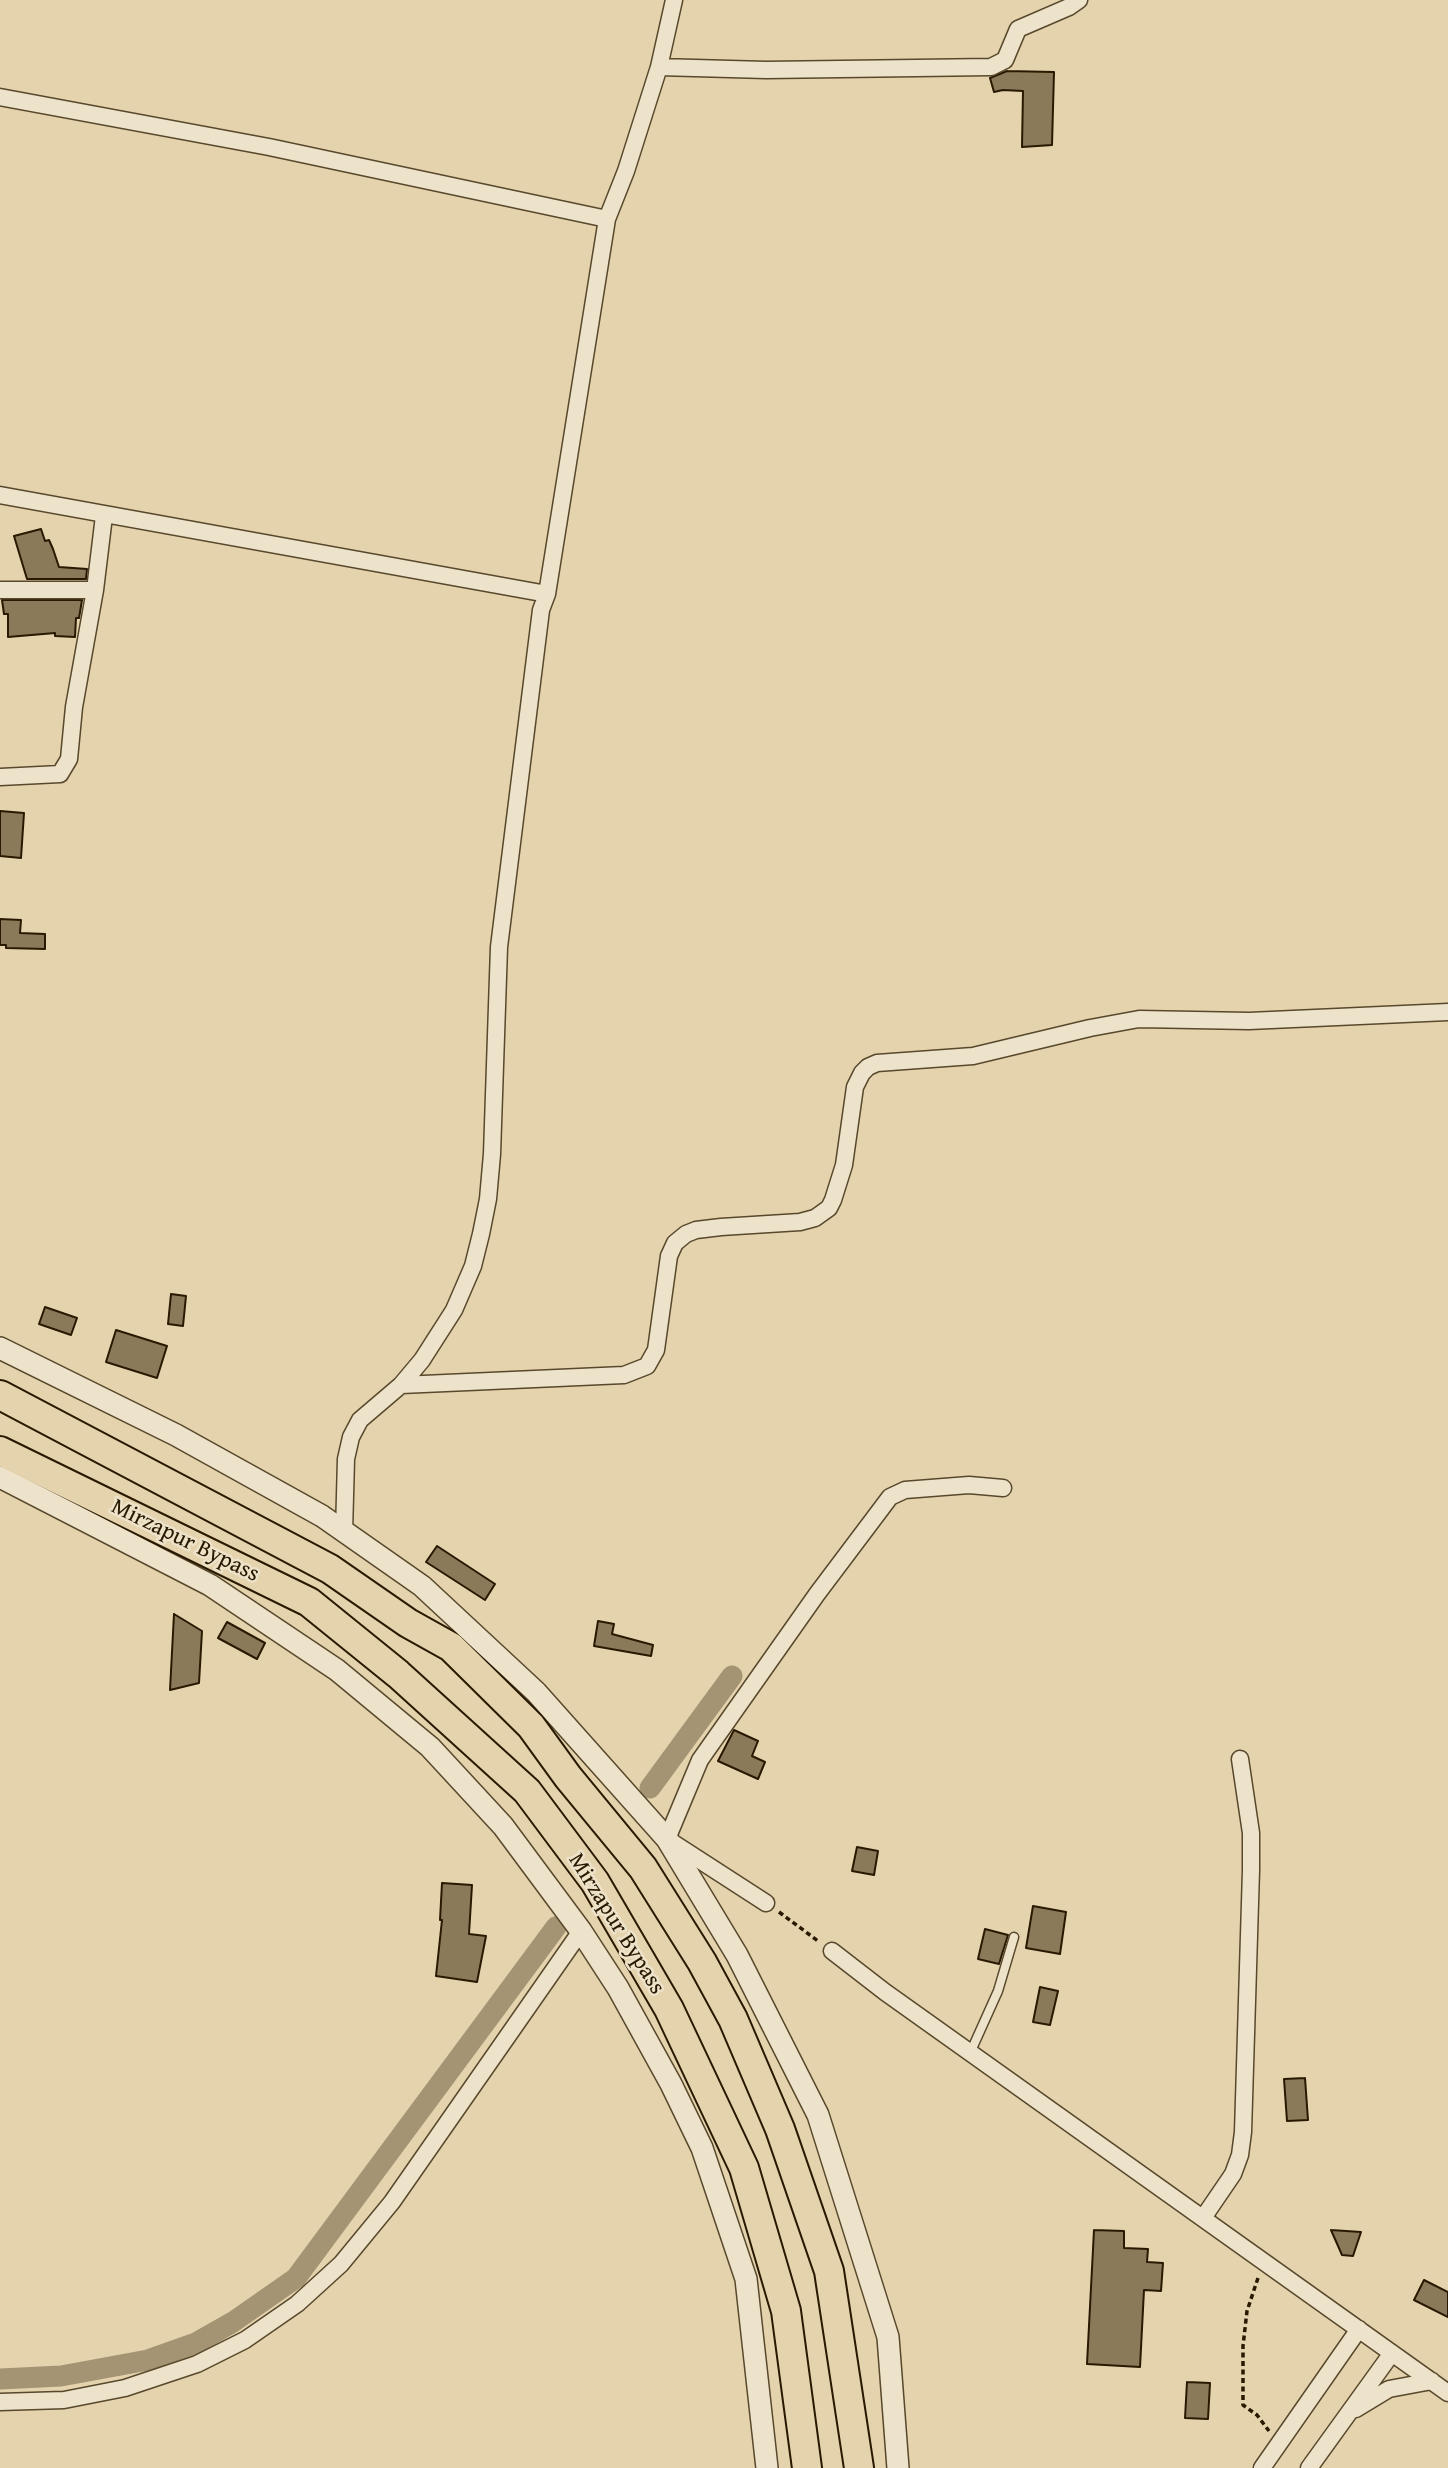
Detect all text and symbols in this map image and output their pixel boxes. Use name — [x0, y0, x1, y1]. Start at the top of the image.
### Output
street label: Mirzapur Bypass — [107, 1493, 263, 1589]
street label: Mirzapur Bypass — [562, 1848, 670, 2000]

